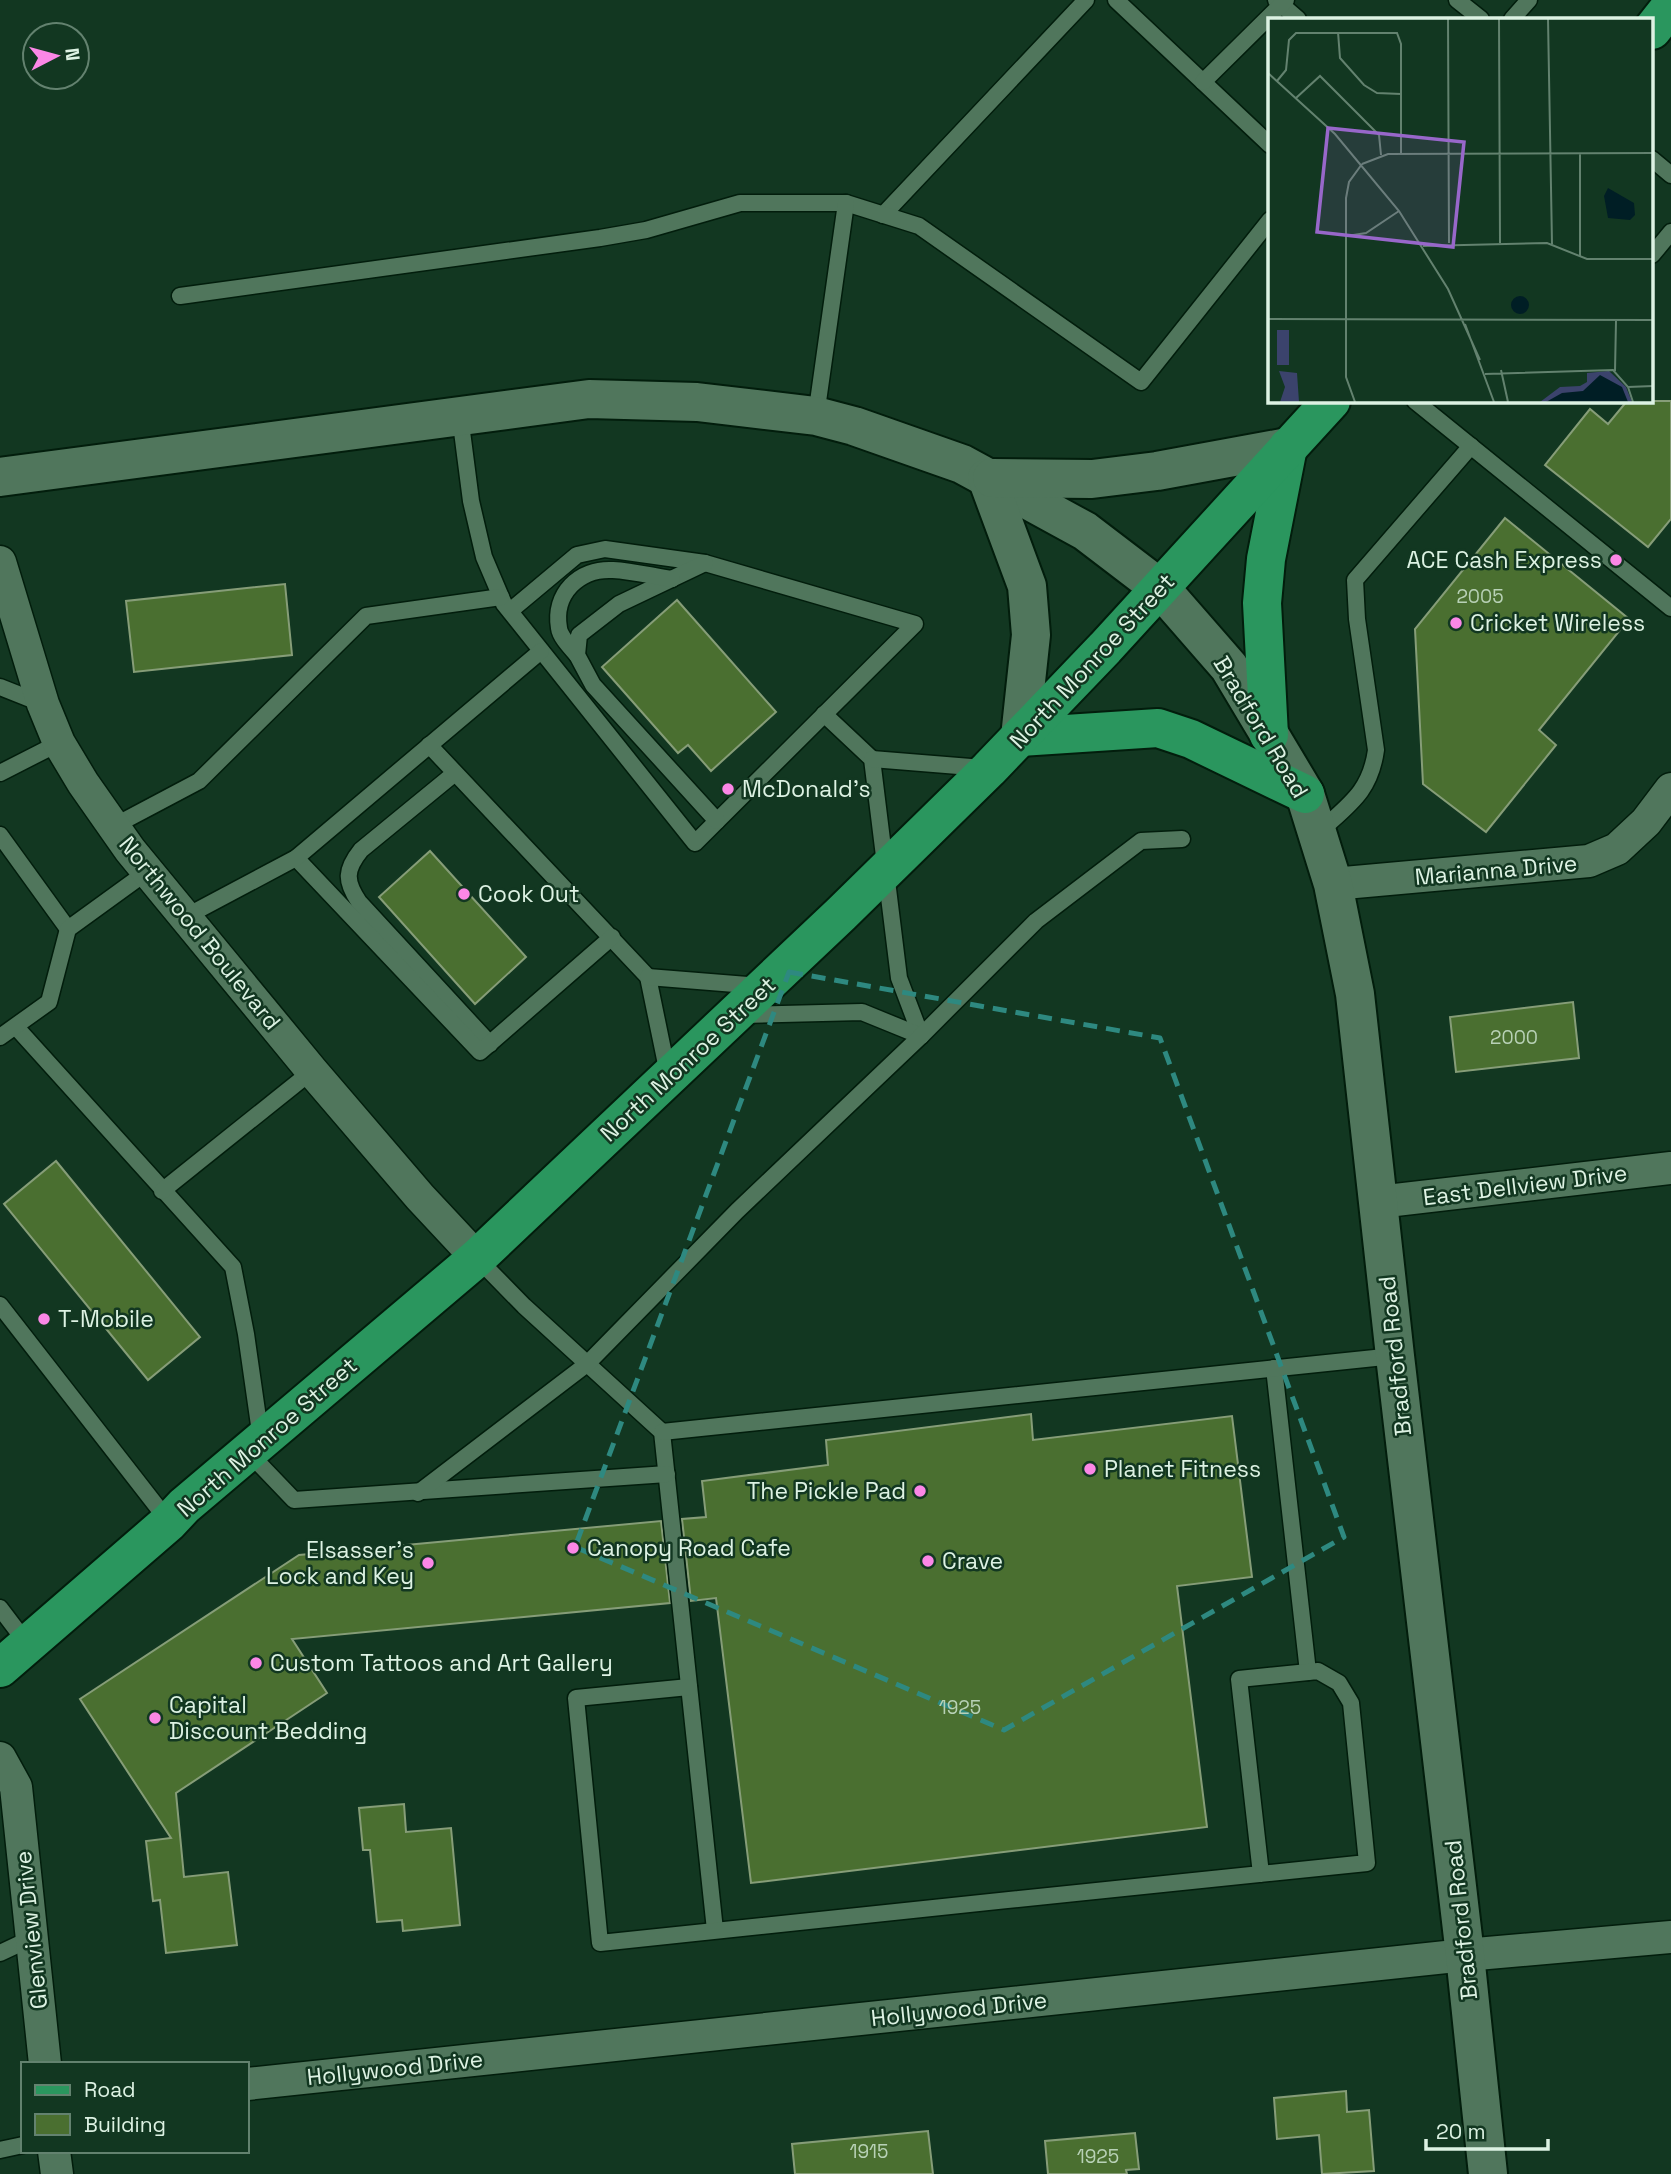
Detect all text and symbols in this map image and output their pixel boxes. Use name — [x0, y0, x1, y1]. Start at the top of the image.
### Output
inset map — [1268, 18, 1654, 402]
north arrow — [21, 21, 91, 91]
text: N — [59, 47, 86, 62]
place label: ACE Cash Express — [1407, 545, 1602, 575]
marker: ACE Cash Express — [1608, 552, 1624, 568]
street label: North Monroe Street — [1003, 567, 1181, 755]
house number: 2005 — [1456, 584, 1504, 609]
place label: Cricket Wireless — [1470, 608, 1645, 638]
marker: Cricket Wireless — [1448, 615, 1464, 631]
street label: Bradford Road — [1207, 650, 1315, 804]
place label: McDonald's — [742, 774, 871, 804]
marker: McDonald's — [720, 781, 736, 797]
street label: Northwood Boulevard — [113, 830, 287, 1036]
street label: Marianna Drive — [1413, 848, 1579, 892]
place label: Cook Out — [478, 879, 580, 909]
marker: Cook Out — [456, 886, 472, 902]
street label: North Monroe Street — [594, 970, 782, 1148]
house number: 2000 — [1490, 1025, 1538, 1050]
street label: East Dellview Drive — [1421, 1158, 1629, 1212]
street label: Bradford Road — [1372, 1275, 1418, 1437]
place label: T-Mobile — [58, 1304, 154, 1334]
marker: T-Mobile — [36, 1311, 52, 1327]
street label: North Monroe Street — [171, 1350, 363, 1524]
place label: Planet Fitness — [1104, 1454, 1261, 1484]
marker: Planet Fitness — [1082, 1461, 1098, 1477]
place label: The Pickle Pad — [747, 1476, 906, 1506]
marker: The Pickle Pad — [912, 1483, 928, 1499]
place label: Canopy Road Cafe — [587, 1533, 791, 1563]
place label: Elsasser's Lock and Key — [266, 1535, 414, 1591]
marker: Canopy Road Cafe — [565, 1540, 581, 1556]
place label: Crave — [942, 1546, 1003, 1576]
marker: Crave — [920, 1553, 936, 1569]
marker: Elsasser's Lock and Key — [420, 1555, 436, 1571]
place label: Custom Tattoos and Art Gallery — [270, 1648, 613, 1678]
marker: Custom Tattoos and Art Gallery — [248, 1655, 264, 1671]
place label: Capital Discount Bedding — [169, 1690, 367, 1746]
house number: 1925 — [939, 1695, 981, 1720]
marker: Capital Discount Bedding — [147, 1710, 163, 1726]
street label: Bradford Road — [1438, 1839, 1484, 2001]
street label: Glenview Drive — [8, 1849, 54, 2011]
street label: Hollywood Drive — [869, 1985, 1049, 2033]
street label: Hollywood Drive — [305, 2044, 485, 2092]
legend — [21, 2062, 248, 2153]
text: Road — [84, 2076, 136, 2103]
scale bar — [1426, 2108, 1548, 2152]
text: Building — [84, 2111, 166, 2138]
text: 20 m — [1436, 2118, 1486, 2145]
house number: 1915 — [850, 2139, 888, 2164]
house number: 1925 — [1077, 2144, 1119, 2169]

